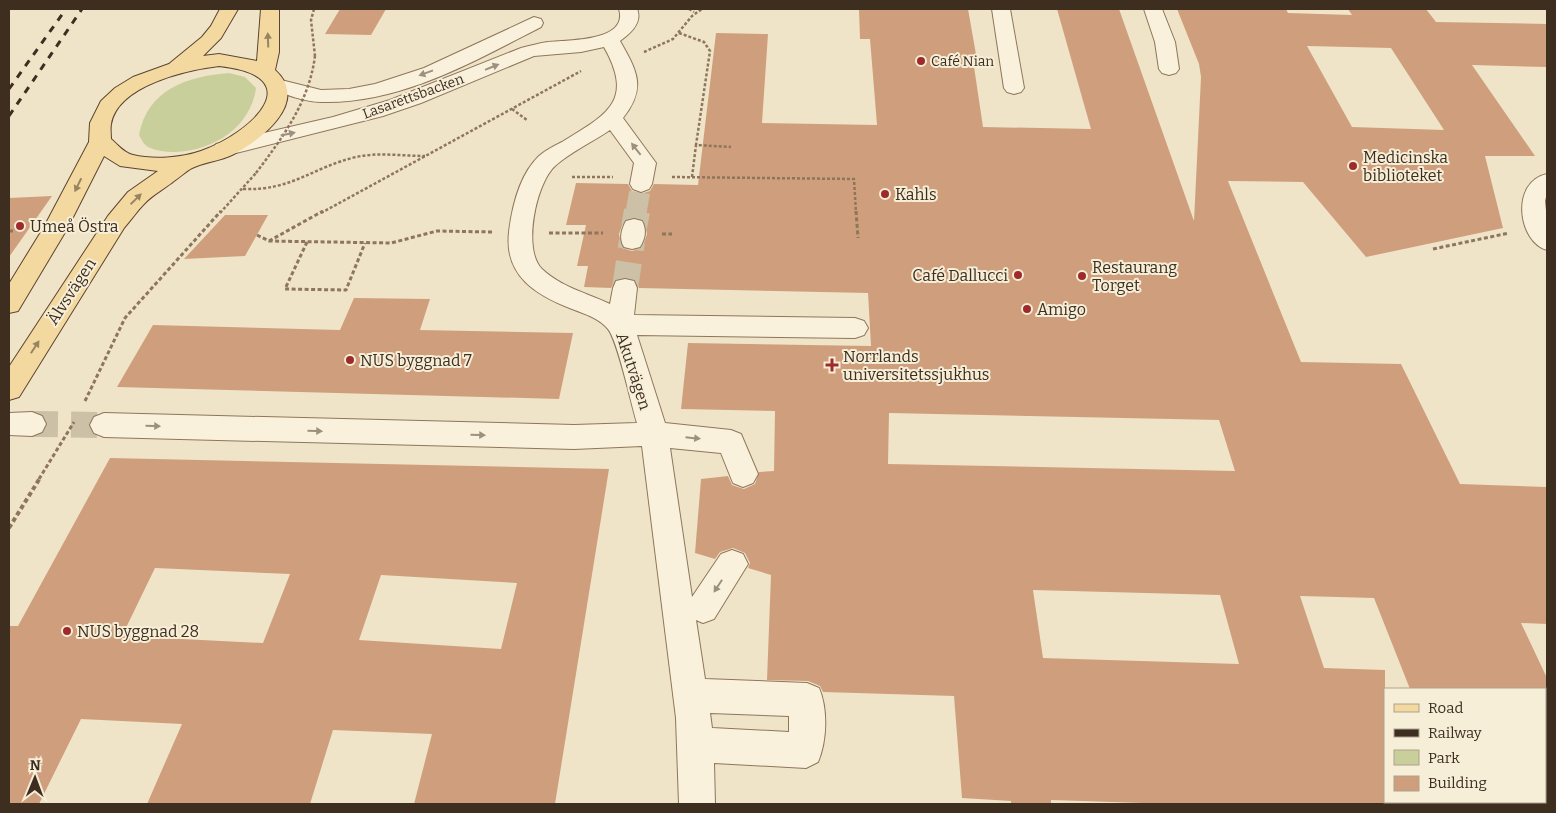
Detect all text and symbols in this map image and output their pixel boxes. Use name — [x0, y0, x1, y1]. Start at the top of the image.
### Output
one-way arrow — [264, 32, 272, 48]
place label: Café Nian — [931, 53, 994, 70]
marker: Café Nian — [915, 55, 927, 67]
one-way arrow — [485, 63, 500, 71]
street label: Lasarettsbacken — [360, 70, 466, 123]
one-way arrow — [419, 70, 434, 77]
one-way arrow — [281, 129, 297, 137]
one-way arrow — [631, 142, 641, 156]
place label: Medicinska biblioteket — [1363, 148, 1448, 185]
marker: Medicinska biblioteket — [1347, 160, 1359, 172]
one-way arrow — [74, 178, 82, 192]
place label: Kahls — [895, 185, 937, 204]
marker: Kahls — [879, 188, 891, 200]
one-way arrow — [130, 193, 142, 205]
place label: Umeå Östra — [30, 217, 119, 236]
marker: Umeå Östra — [14, 220, 26, 232]
street label: Älvsvägen — [43, 254, 100, 328]
place label: Restaurang Torget — [1092, 258, 1177, 295]
place label: Café Dallucci — [912, 266, 1008, 285]
marker: Café Dallucci — [1012, 269, 1024, 281]
marker: Restaurang Torget — [1076, 270, 1088, 282]
place label: Amigo — [1037, 300, 1086, 319]
marker: Amigo — [1021, 303, 1033, 315]
street label: Akutvägen — [612, 330, 655, 412]
one-way arrow — [30, 341, 39, 354]
place label: Norrlands universitetssjukhus — [843, 347, 990, 384]
place label: NUS byggnad 7 — [360, 351, 472, 370]
marker: NUS byggnad 7 — [344, 354, 356, 366]
marker: Norrlands universitetssjukhus — [825, 358, 839, 372]
one-way arrow — [145, 423, 161, 431]
one-way arrow — [308, 427, 324, 435]
one-way arrow — [470, 431, 486, 439]
one-way arrow — [685, 434, 701, 442]
one-way arrow — [713, 579, 722, 593]
place label: NUS byggnad 28 — [77, 622, 199, 641]
marker: NUS byggnad 28 — [61, 625, 73, 637]
legend — [1384, 688, 1546, 803]
text: Road — [1428, 699, 1463, 717]
text: Railway — [1428, 724, 1482, 742]
text: Park — [1428, 749, 1460, 767]
north arrow — [10, 753, 60, 803]
text: N — [30, 757, 41, 774]
text: Building — [1428, 774, 1487, 792]

